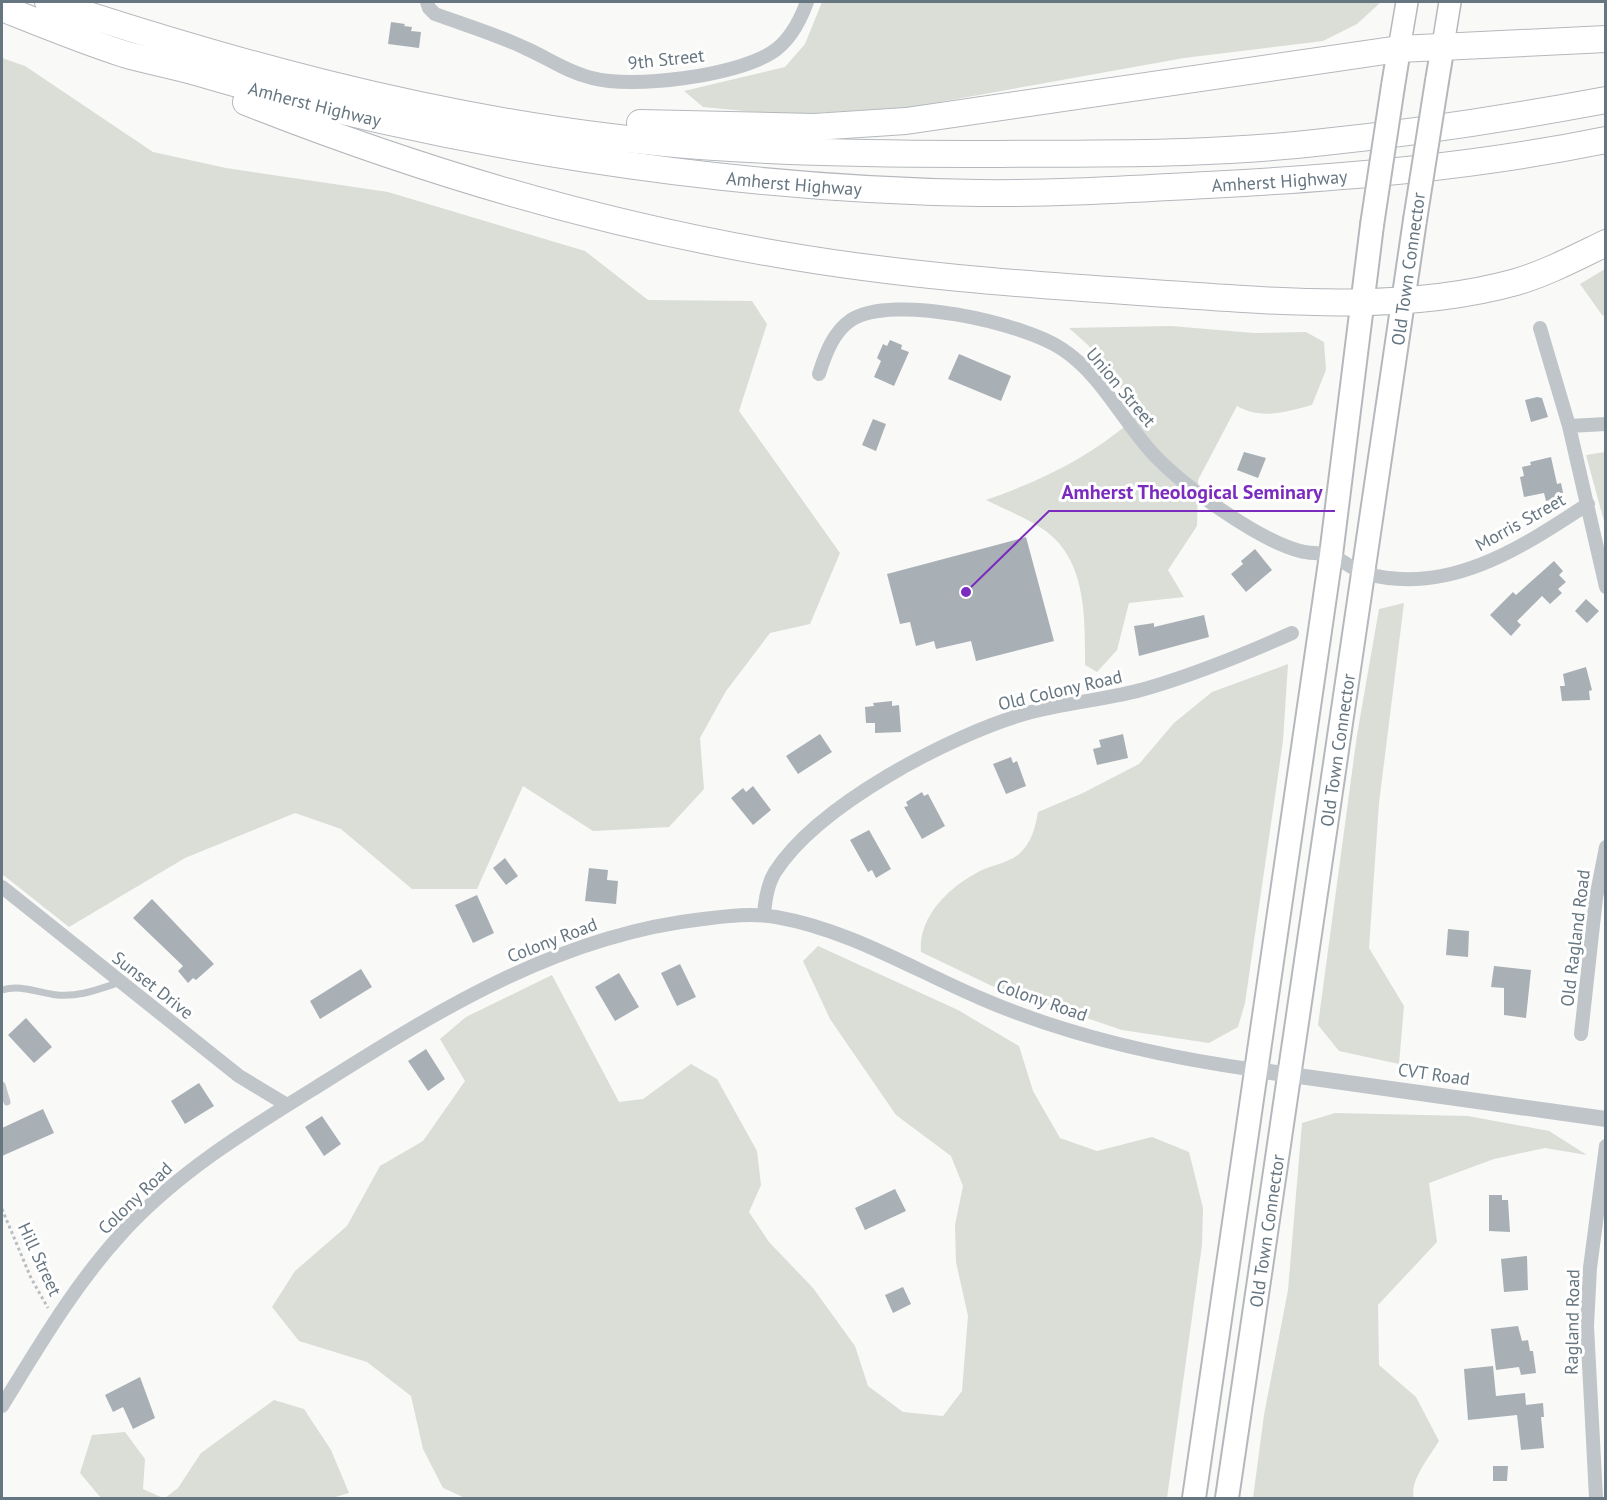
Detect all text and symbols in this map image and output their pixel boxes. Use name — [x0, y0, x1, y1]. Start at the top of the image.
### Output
street label: 9th Street — [627, 44, 705, 74]
street label: Amherst Highway — [246, 76, 384, 131]
street label: Amherst Highway — [1211, 164, 1349, 196]
street label: Amherst Highway — [725, 166, 863, 200]
street label: Old Town Connector — [1386, 191, 1430, 347]
street label: Union Street — [1081, 343, 1161, 431]
callout: Amherst Theological Seminary — [1049, 473, 1335, 511]
text: Amherst Theological Seminary — [1062, 479, 1323, 505]
street label: Morris Street — [1471, 488, 1569, 556]
street label: Old Colony Road — [996, 665, 1124, 715]
street label: Old Town Connector — [1314, 672, 1360, 828]
street label: Old Ragland Road — [1555, 868, 1595, 1008]
street label: Colony Road — [504, 912, 600, 968]
street label: Sunset Drive — [108, 946, 198, 1024]
street label: Colony Road — [993, 974, 1091, 1026]
street label: CVT Road — [1397, 1058, 1471, 1090]
street label: Old Town Connector — [1244, 1153, 1289, 1309]
street label: Colony Road — [93, 1157, 177, 1239]
street label: Hill Street — [13, 1219, 67, 1299]
street label: Ragland Road — [1560, 1269, 1584, 1375]

